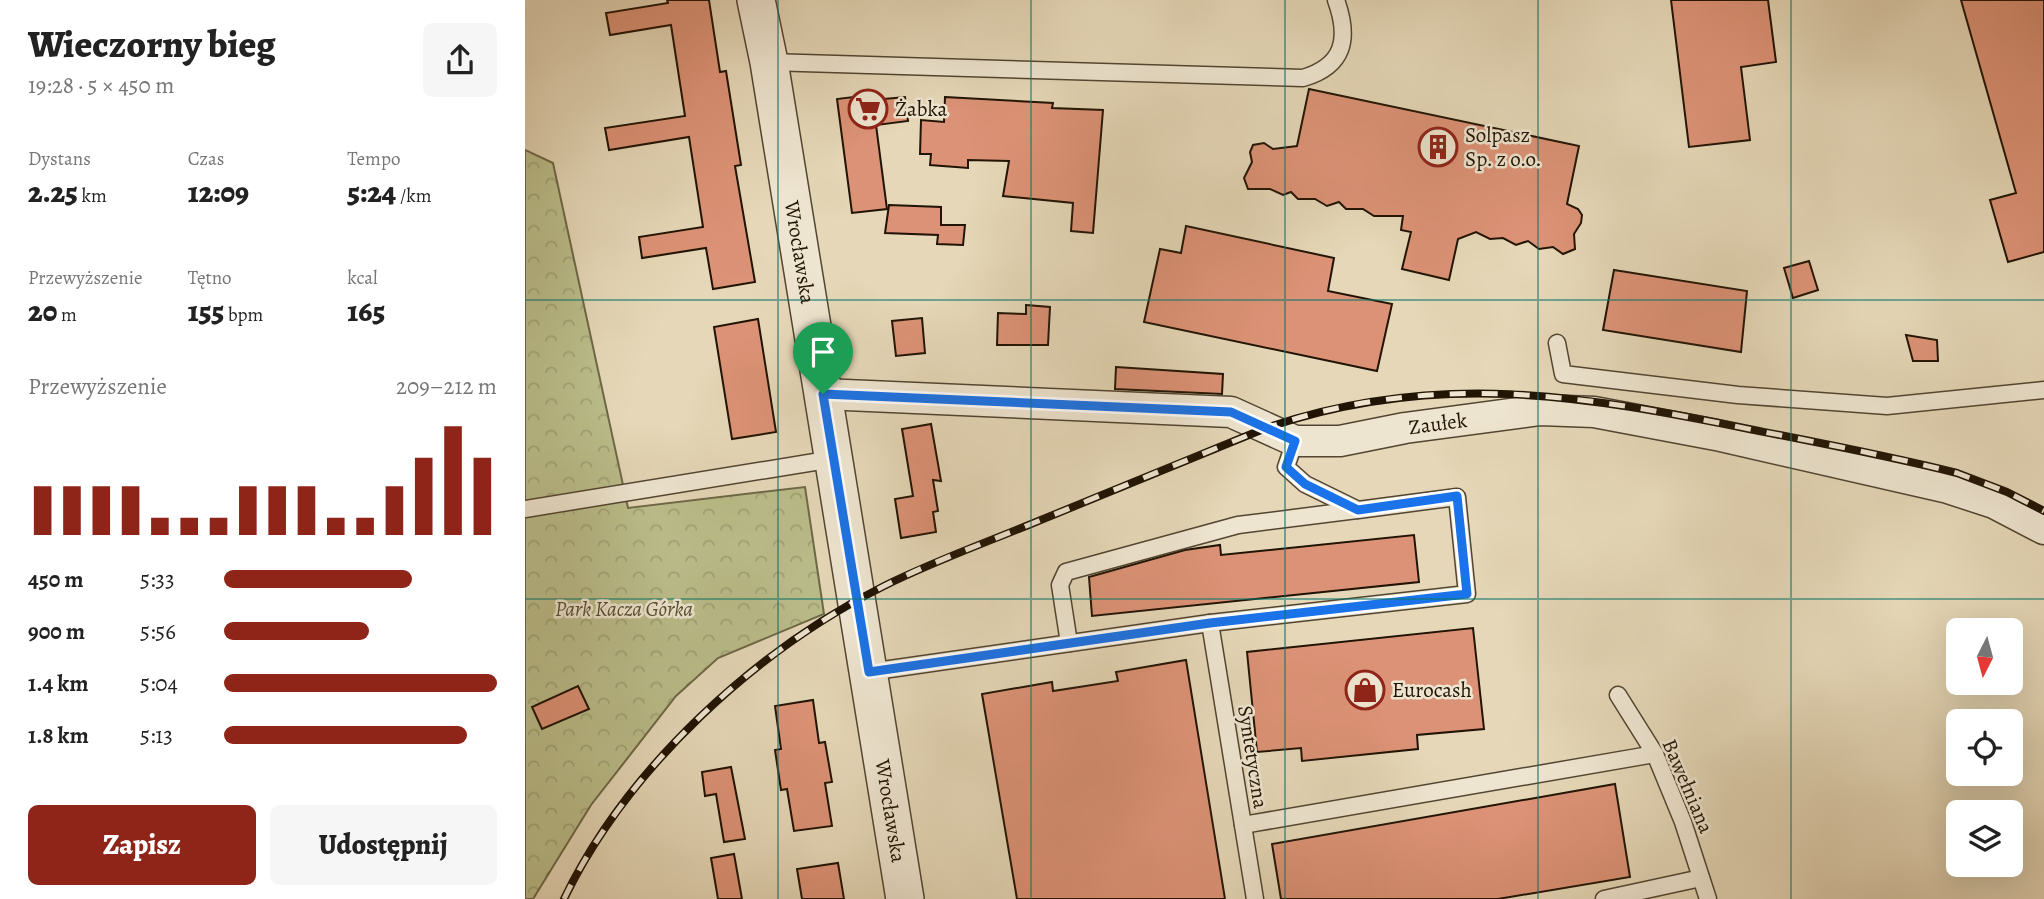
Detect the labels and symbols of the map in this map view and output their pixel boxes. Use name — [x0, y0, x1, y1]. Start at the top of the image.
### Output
supermarket icon: Żabka — [847, 88, 889, 130]
place label: Żabka — [895, 95, 947, 123]
place label: Solpasz Sp. z o.o. — [1465, 121, 1542, 173]
building icon: Solpasz Sp. z o.o. — [1417, 126, 1459, 168]
street label: Wrocławska — [778, 198, 822, 306]
pin — [793, 322, 853, 394]
street label: Zaułek — [1407, 406, 1469, 441]
park label: Park Kacza Górka — [555, 595, 693, 623]
north arrow — [1946, 618, 2023, 695]
shop icon: Eurocash — [1344, 669, 1386, 711]
place label: Eurocash — [1392, 676, 1472, 704]
street label: Syntetyczna — [1231, 704, 1275, 811]
street label: Bawełniana — [1656, 735, 1721, 838]
street label: Wrocławska — [868, 756, 913, 865]

